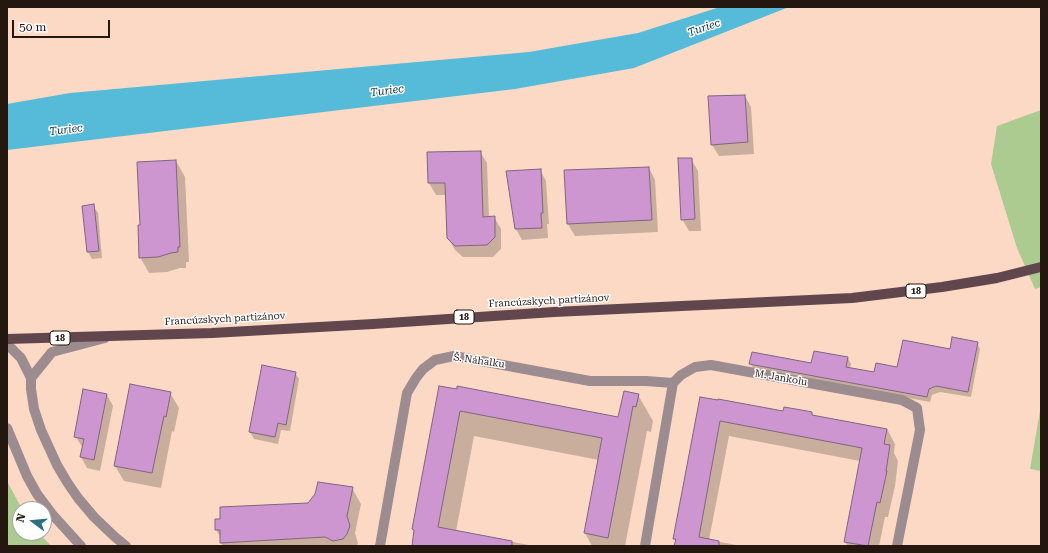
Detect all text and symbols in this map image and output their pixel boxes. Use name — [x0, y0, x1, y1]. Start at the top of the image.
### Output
scale bar — [14, 12, 112, 38]
water label: Turiec — [686, 16, 722, 40]
text: 50 m — [19, 20, 46, 34]
water label: Turiec — [369, 82, 405, 100]
water label: Turiec — [49, 121, 83, 139]
road number: 18 — [906, 284, 926, 298]
street label: Francúzskych partizánov — [488, 292, 610, 310]
street label: Francúzskych partizánov — [164, 310, 286, 328]
road number: 18 — [454, 310, 474, 324]
road number: 18 — [50, 331, 70, 345]
street label: Š. Náhalku — [452, 351, 506, 371]
street label: M. Jankolu — [754, 367, 808, 389]
north arrow — [12, 501, 52, 541]
text: N — [14, 512, 28, 524]

